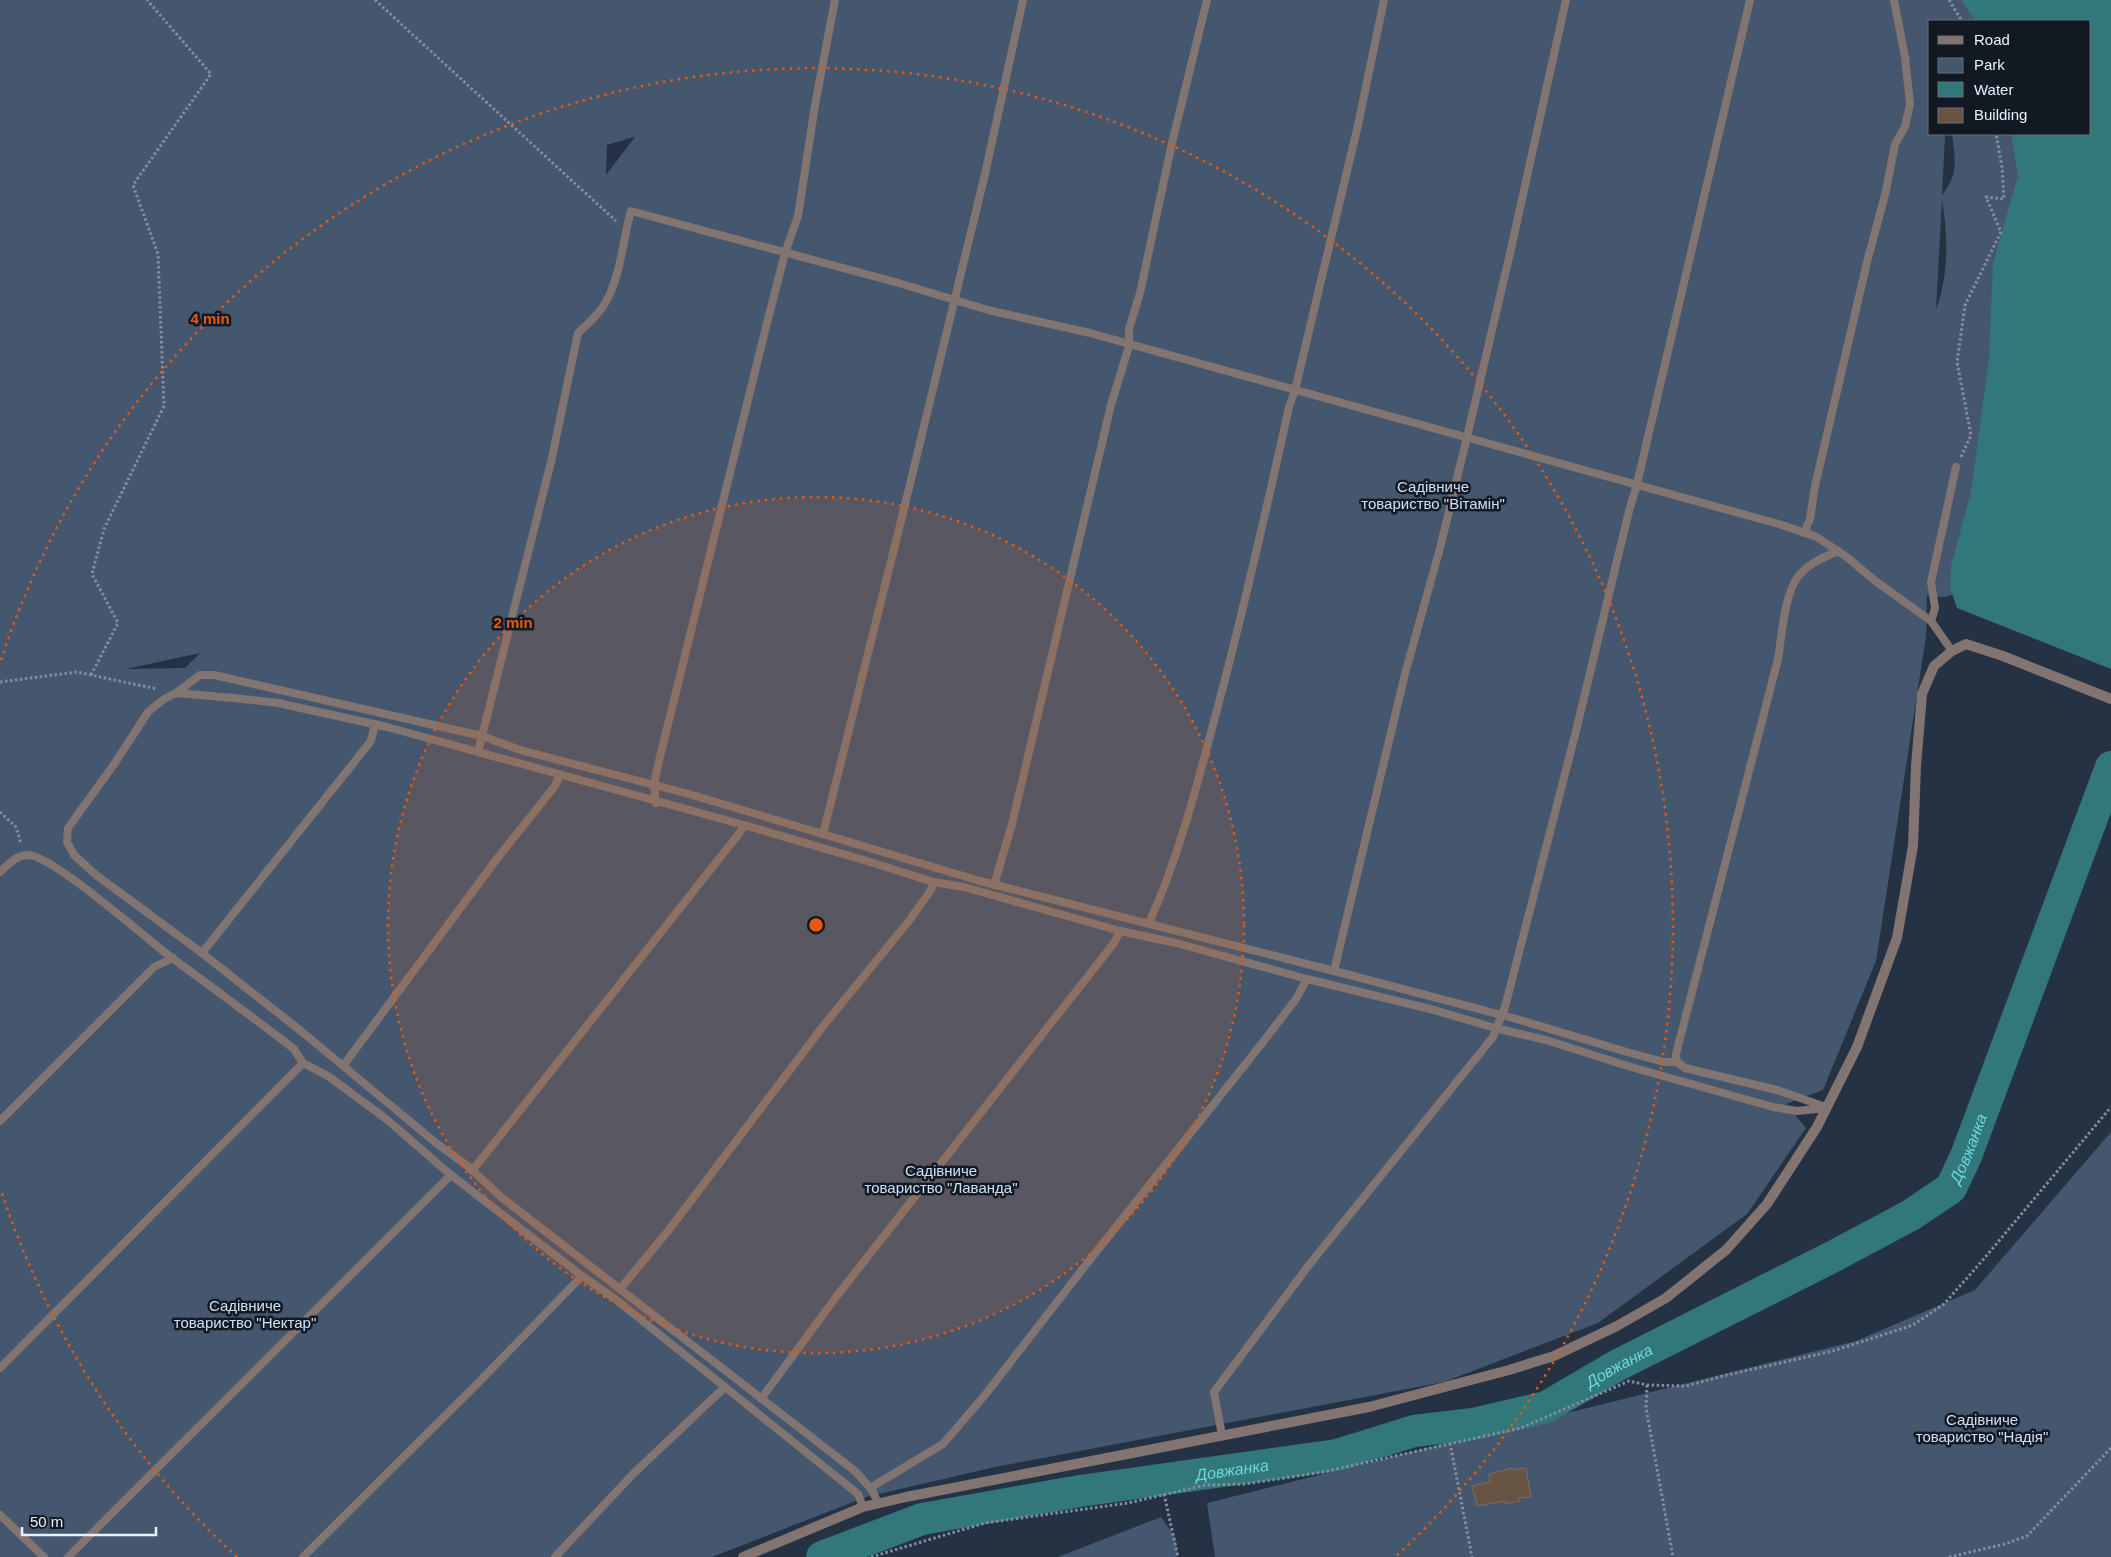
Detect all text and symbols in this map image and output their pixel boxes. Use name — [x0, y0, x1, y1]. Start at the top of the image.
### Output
legend — [1928, 20, 2091, 135]
text: Road — [1974, 31, 2010, 48]
text: Park — [1974, 56, 2005, 73]
text: Water — [1974, 81, 2013, 98]
text: Building — [1974, 106, 2027, 123]
text: 4 min — [190, 310, 230, 327]
park label: Садівниче товариство "Вітамін" — [1361, 478, 1505, 512]
text: 2 min — [493, 614, 533, 631]
centre of rings — [807, 916, 825, 934]
water label: Довжанка — [1945, 1111, 1990, 1187]
park label: Садівниче товариство "Лаванда" — [865, 1162, 1017, 1196]
park label: Садівниче товариство "Нектар" — [174, 1297, 316, 1331]
water label: Довжанка — [1581, 1341, 1655, 1391]
park label: Садівниче товариство "Надія" — [1916, 1411, 2048, 1445]
water label: Довжанка — [1193, 1456, 1270, 1483]
scale bar — [22, 1504, 156, 1536]
text: 50 m — [30, 1513, 63, 1530]

